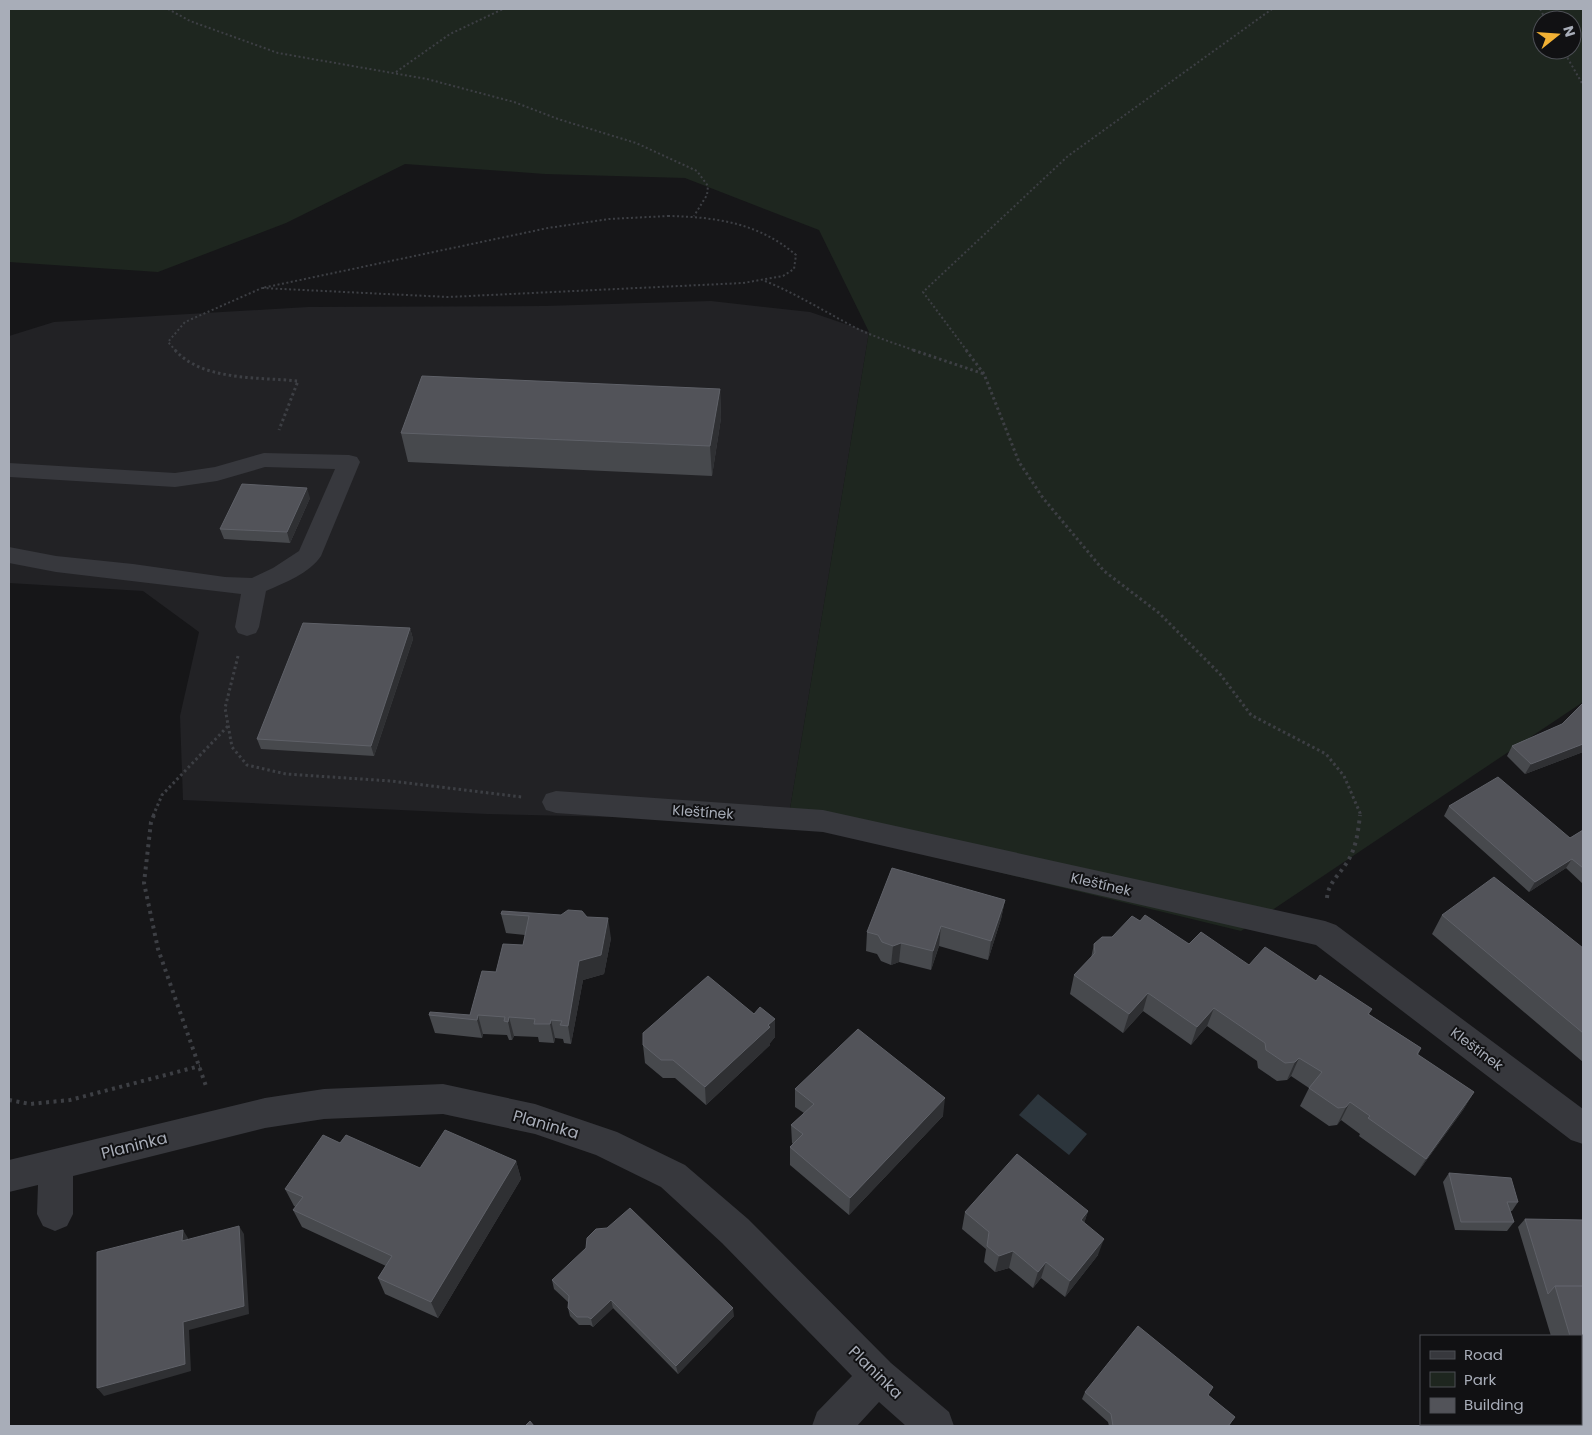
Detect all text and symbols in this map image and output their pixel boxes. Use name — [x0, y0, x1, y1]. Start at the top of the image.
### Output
north arrow — [1532, 10, 1582, 60]
text: N — [1558, 23, 1581, 39]
street label: Kleštínek — [672, 800, 735, 824]
street label: Kleštínek — [1069, 867, 1134, 901]
street label: Kleštínek — [1447, 1023, 1508, 1076]
street label: Planinka — [510, 1104, 581, 1145]
street label: Planinka — [99, 1126, 170, 1165]
legend — [1420, 1335, 1582, 1425]
street label: Planinka — [843, 1341, 908, 1404]
text: Road — [1464, 1344, 1503, 1365]
text: Park — [1464, 1369, 1496, 1390]
text: Building — [1464, 1394, 1524, 1415]

